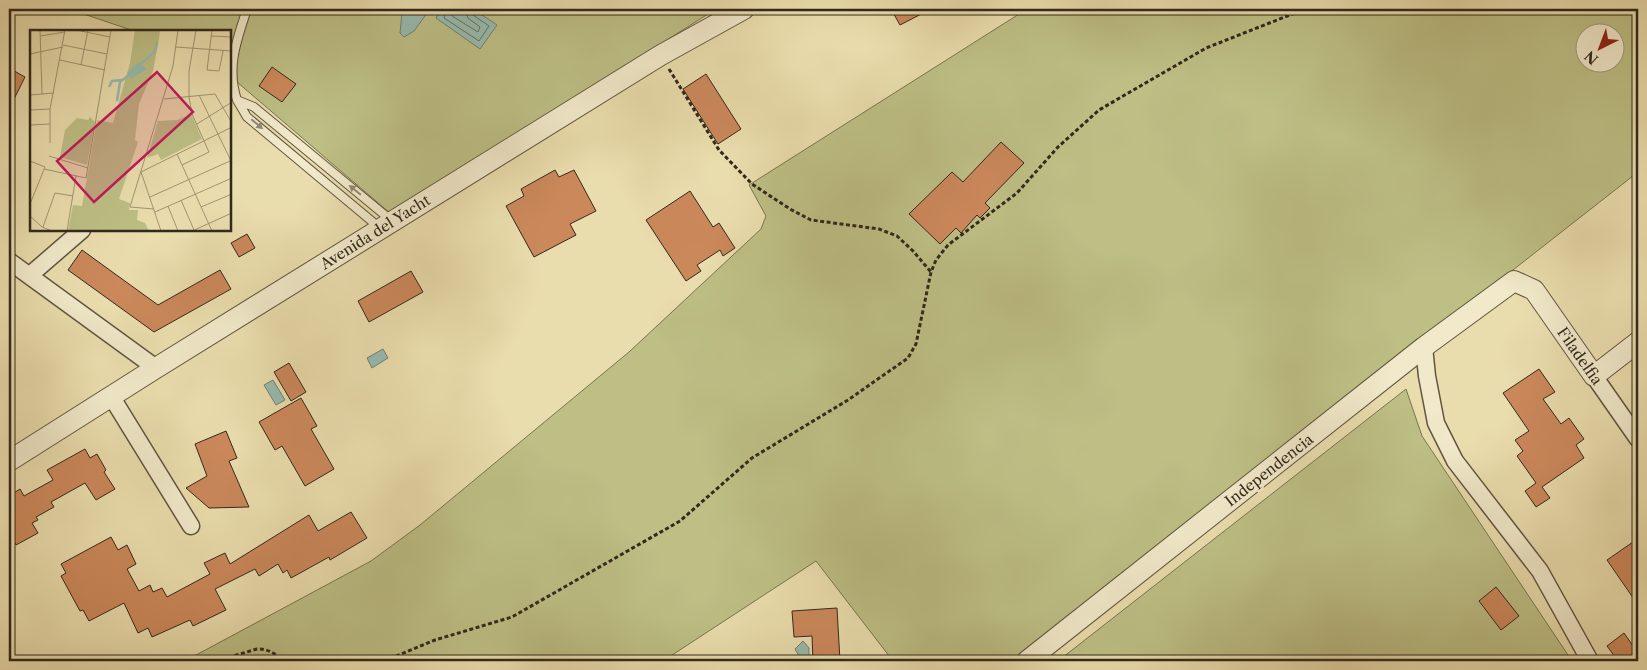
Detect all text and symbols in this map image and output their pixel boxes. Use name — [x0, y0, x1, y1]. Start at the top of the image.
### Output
north arrow — [1574, 22, 1624, 72]
inset map — [30, 30, 231, 231]
text: N — [1581, 47, 1602, 68]
one-way arrow — [250, 119, 263, 130]
one-way arrow — [349, 184, 361, 196]
street label: Avenida del Yacht — [316, 190, 434, 274]
street label: Filadelfia — [1553, 324, 1607, 389]
street label: Independencia — [1221, 430, 1317, 510]

